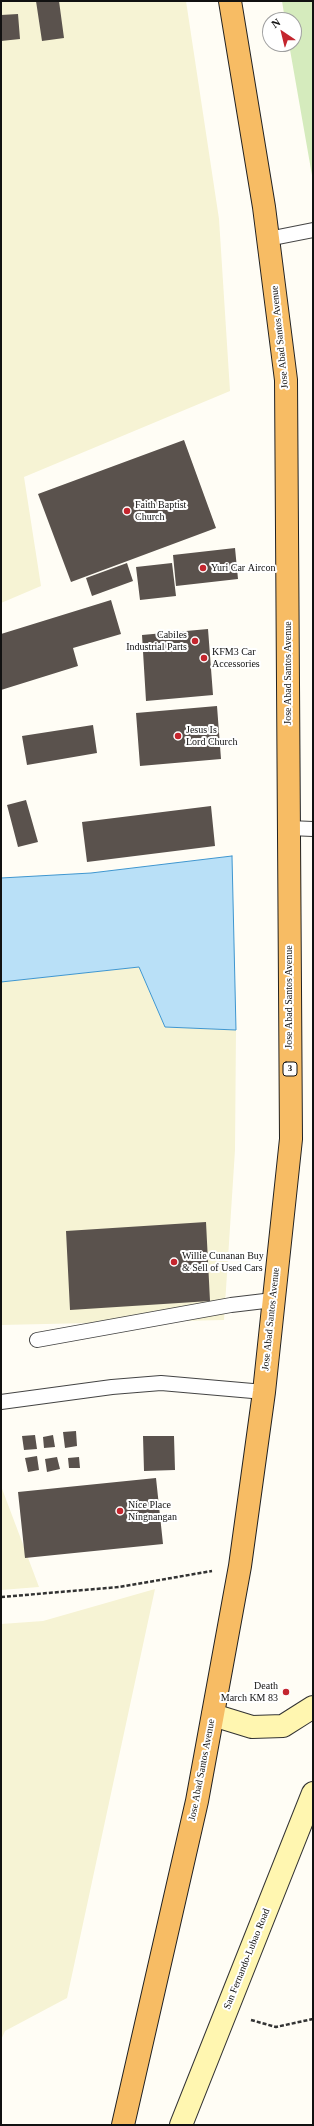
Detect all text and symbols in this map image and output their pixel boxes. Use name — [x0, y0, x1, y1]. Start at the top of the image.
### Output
north arrow — [262, 12, 302, 52]
text: N — [269, 16, 282, 30]
street label: Jose Abad Santos Avenue — [269, 285, 291, 389]
place label: Faith Baptist Church — [135, 499, 186, 522]
marker: Faith Baptist Church — [122, 506, 132, 516]
place label: Yuri Car Aircon — [211, 562, 275, 574]
marker: Yuri Car Aircon — [198, 563, 208, 573]
street label: Jose Abad Santos Avenue — [282, 621, 294, 725]
place label: Cabiles Industrial Parts — [126, 629, 187, 652]
marker: Cabiles Industrial Parts — [190, 636, 200, 646]
place label: KFM3 Car Accessories — [212, 646, 260, 670]
marker: KFM3 Car Accessories — [199, 653, 209, 663]
place label: Jesus Is Lord Church — [186, 724, 237, 748]
marker: Jesus Is Lord Church — [173, 731, 183, 741]
street label: Jose Abad Santos Avenue — [283, 945, 295, 1049]
road number: 3 — [283, 1062, 297, 1076]
place label: Willie Cunanan Buy & Sell of Used Cars — [182, 1250, 264, 1274]
marker: Willie Cunanan Buy & Sell of Used Cars — [169, 1257, 179, 1267]
street label: Jose Abad Santos Avenue — [260, 1267, 282, 1371]
place label: Nice Place Ningnangan — [128, 1499, 177, 1522]
marker: Nice Place Ningnangan — [115, 1506, 125, 1516]
place label: Death March KM 83 — [221, 1680, 278, 1704]
marker: Death March KM 83 — [281, 1687, 291, 1697]
street label: Jose Abad Santos Avenue — [186, 1718, 218, 1822]
street label: San Fernando-Lubao Road — [221, 1907, 273, 2011]

